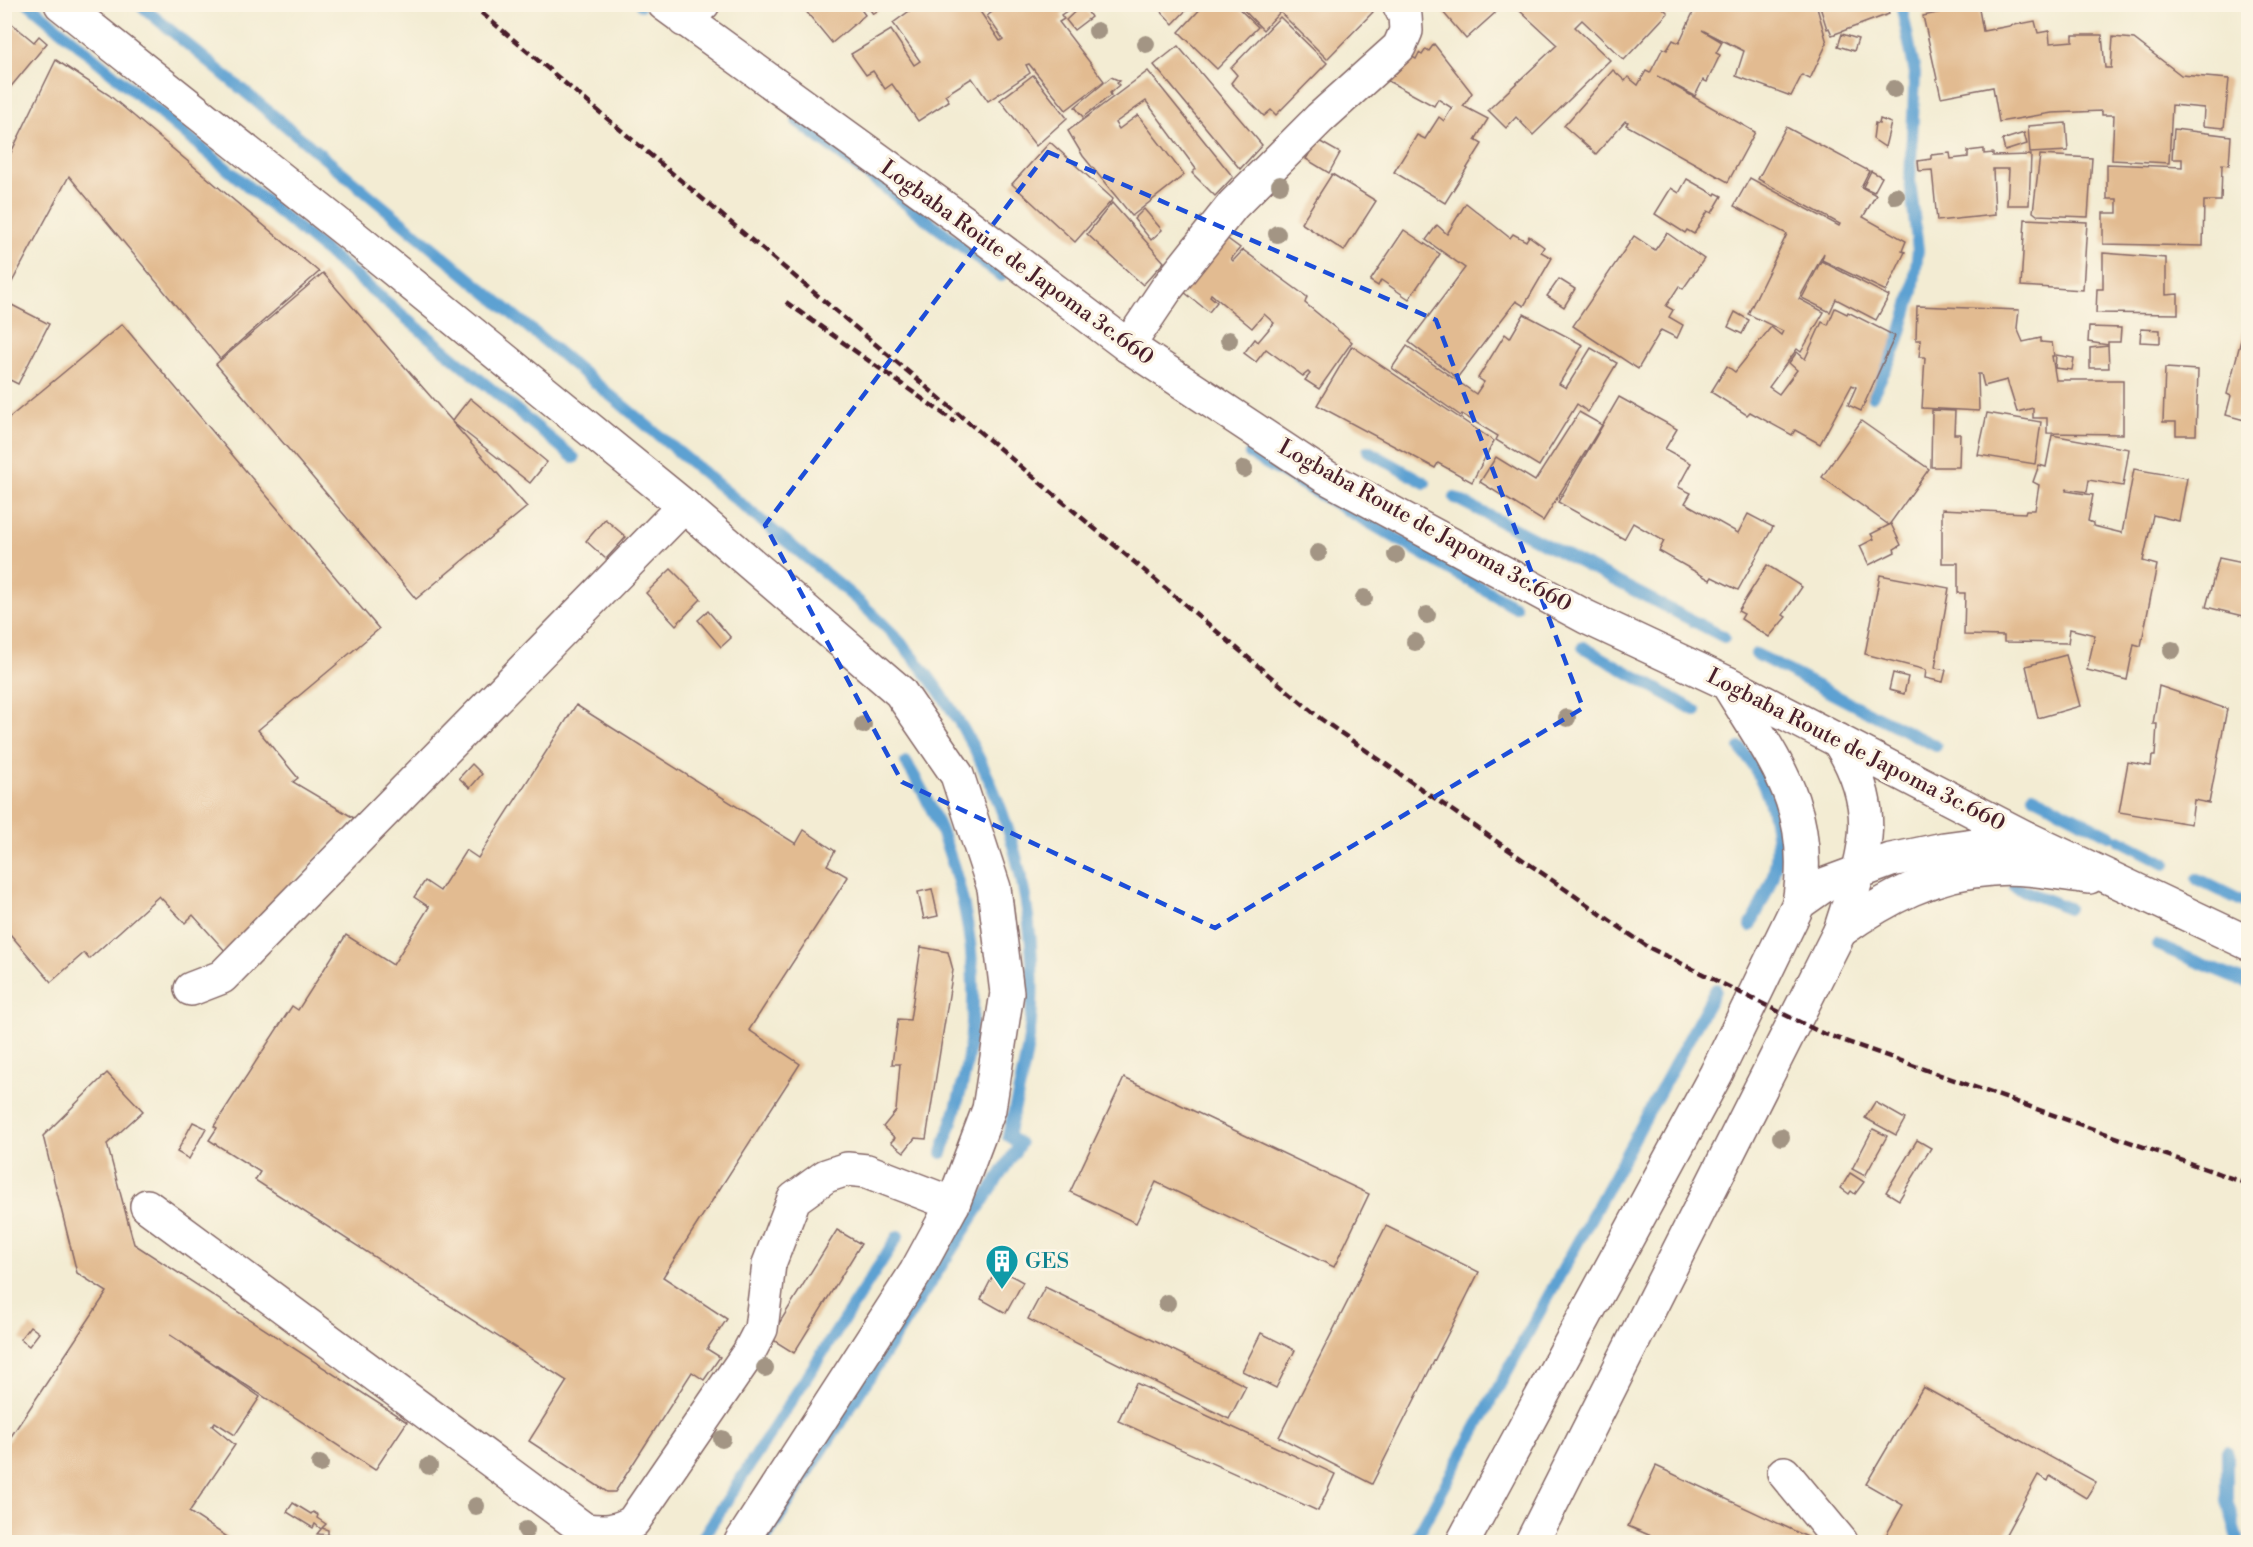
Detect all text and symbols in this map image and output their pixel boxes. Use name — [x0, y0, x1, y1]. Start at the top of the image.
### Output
street label: Logbaba Route de Japoma 3c.660 — [875, 155, 1159, 371]
street label: Logbaba Route de Japoma 3c.660 — [1273, 434, 1577, 618]
street label: Logbaba Route de Japoma 3c.660 — [1702, 663, 2010, 837]
building icon: GES — [984, 1243, 1020, 1290]
place label: GES — [1025, 1248, 1069, 1275]

